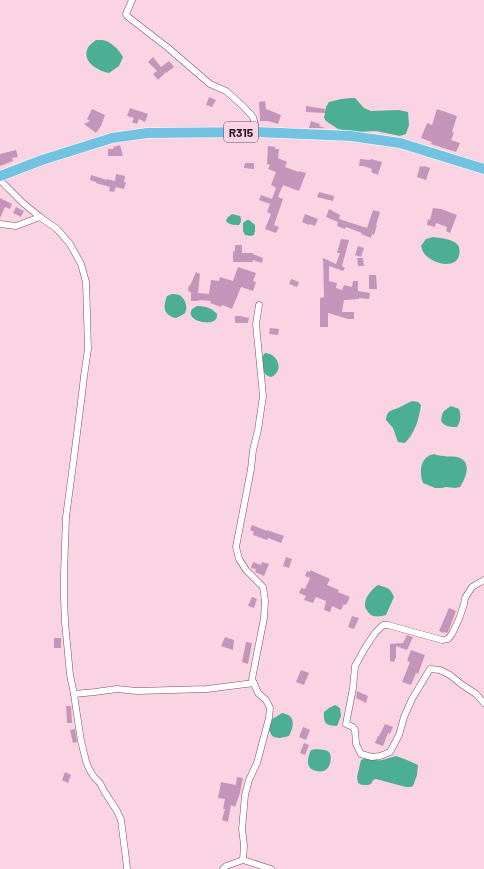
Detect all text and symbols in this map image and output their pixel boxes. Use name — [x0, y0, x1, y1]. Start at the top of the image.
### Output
road number: R315 — [224, 122, 258, 142]

